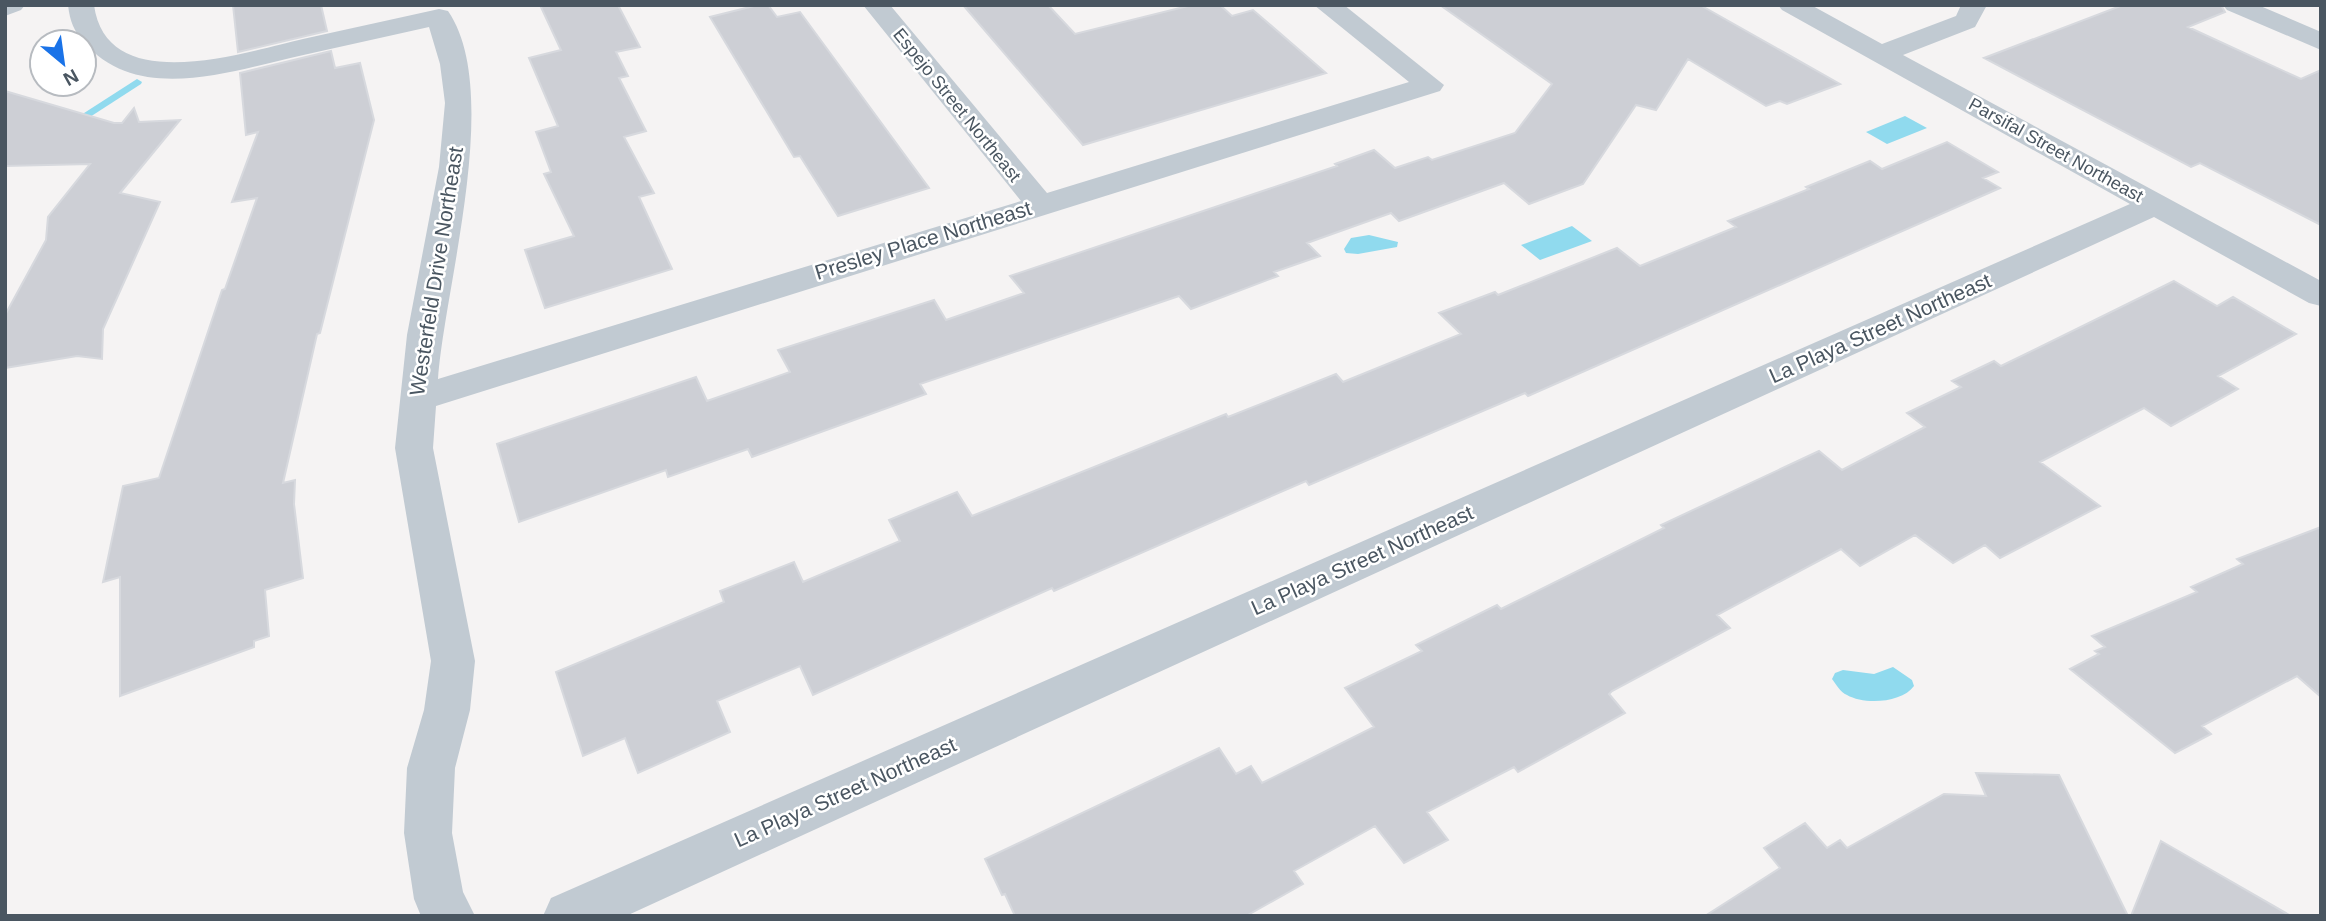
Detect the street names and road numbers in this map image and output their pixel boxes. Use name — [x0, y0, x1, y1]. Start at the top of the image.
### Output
street label: Espejo Street Northeast — [889, 24, 1025, 186]
street label: Parsifal Street Northeast — [1965, 94, 2147, 206]
street label: Westerfeld Drive Northeast — [405, 145, 467, 397]
street label: Presley Place Northeast — [812, 196, 1034, 284]
street label: La Playa Street Northeast — [1765, 269, 1995, 387]
street label: La Playa Street Northeast — [1247, 501, 1477, 619]
street label: La Playa Street Northeast — [730, 733, 960, 851]

